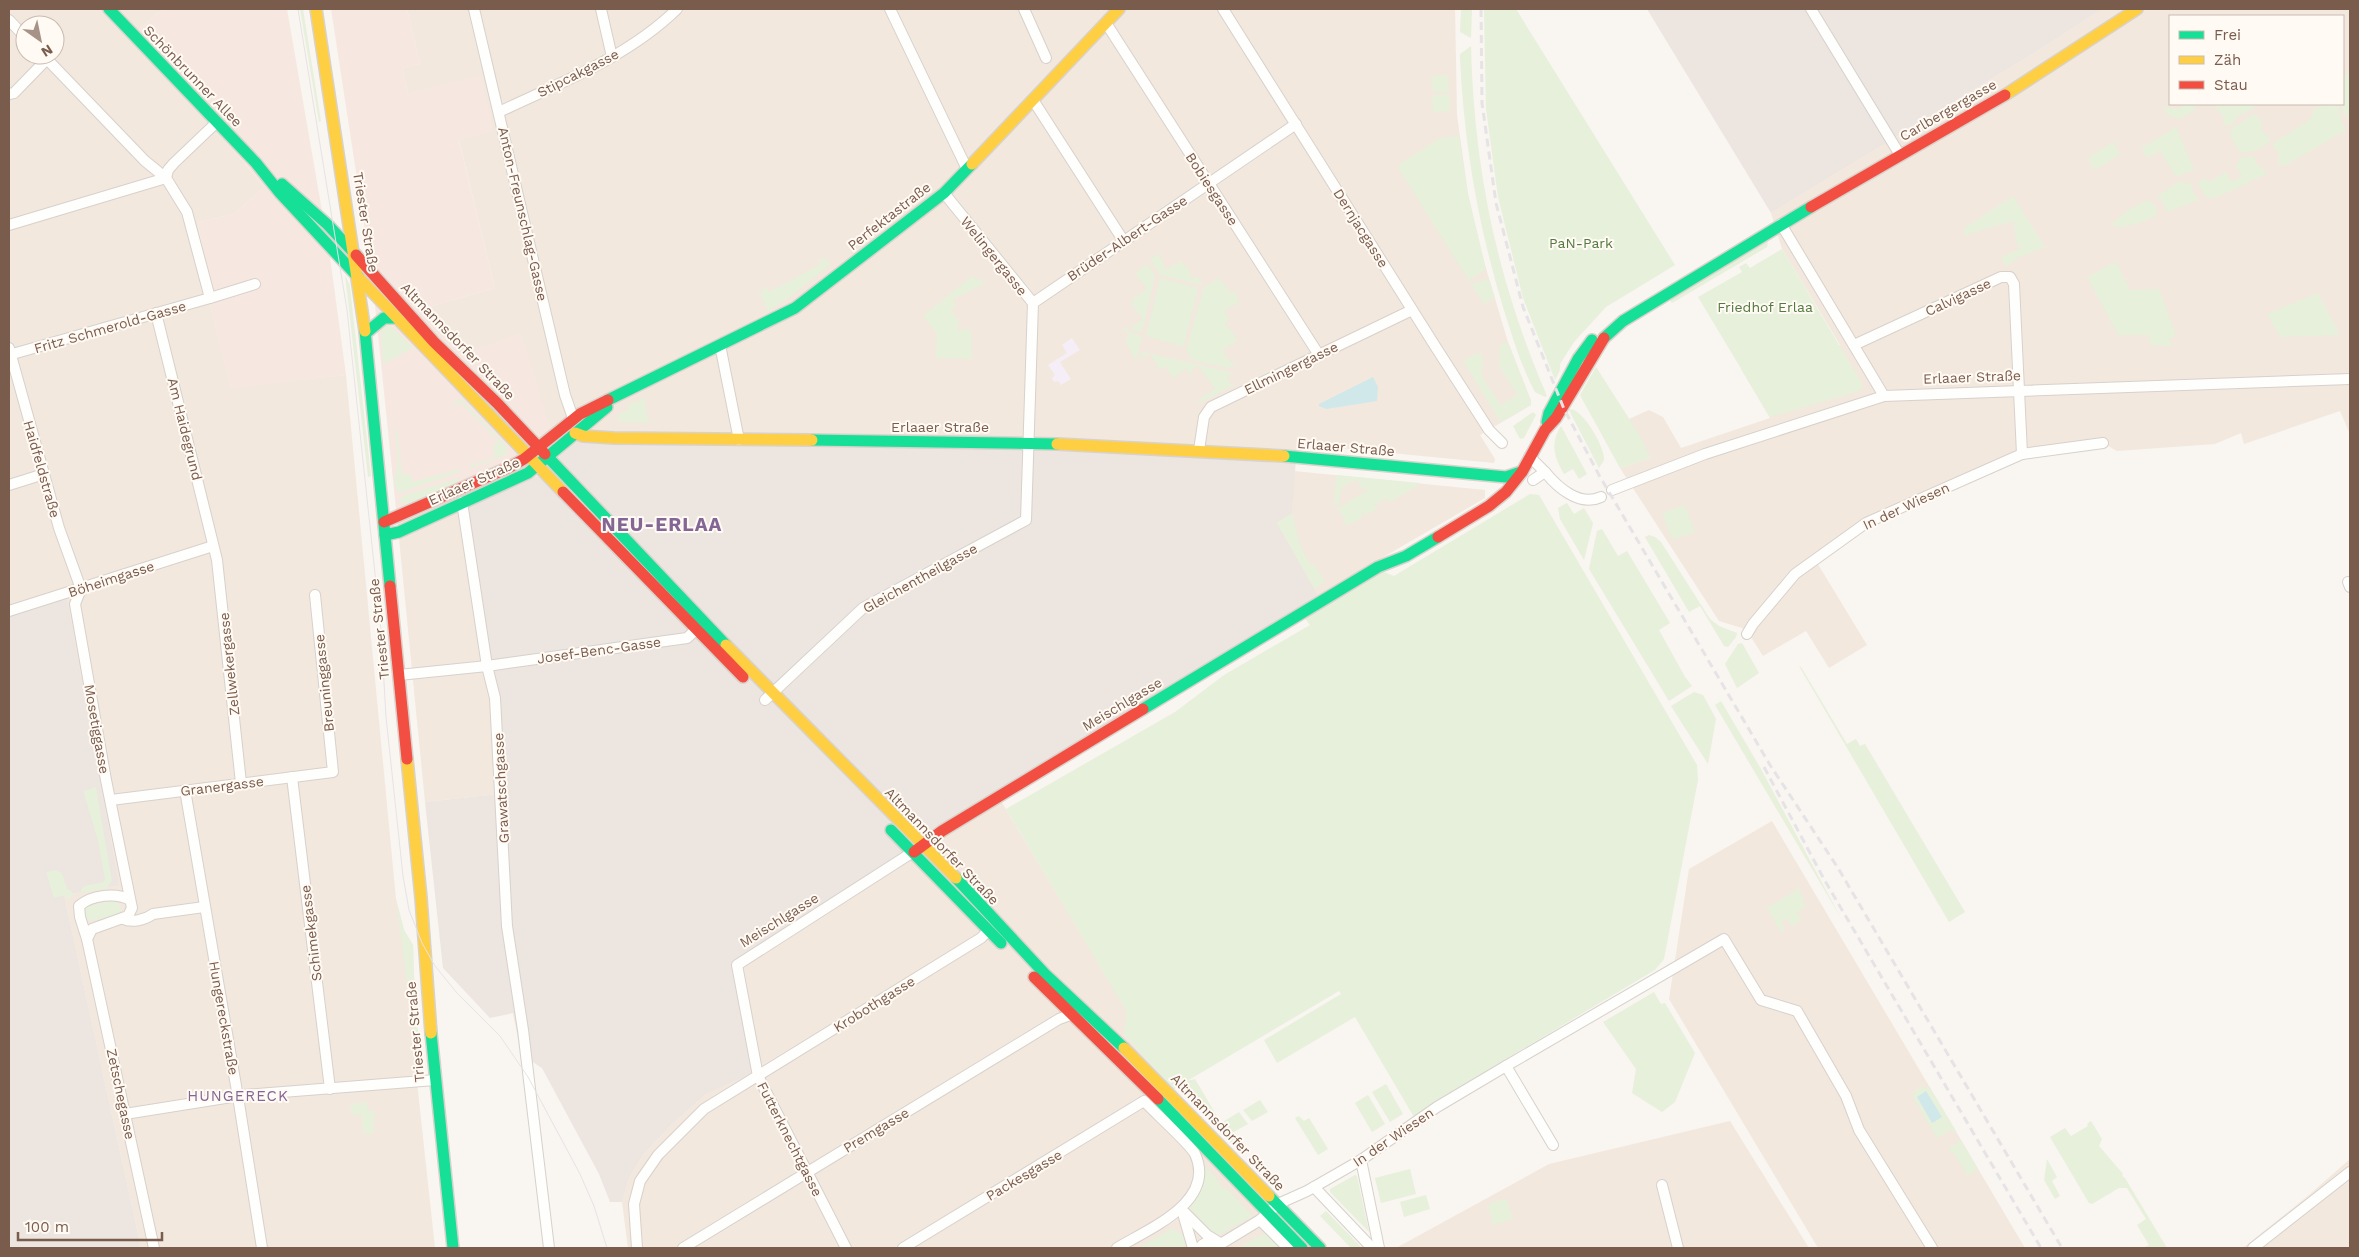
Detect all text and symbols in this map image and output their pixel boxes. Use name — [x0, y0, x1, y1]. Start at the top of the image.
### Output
north arrow — [15, 15, 65, 65]
legend — [2169, 15, 2344, 105]
street label: Schönbrunner Allee — [140, 22, 246, 130]
text: Frei — [2214, 26, 2241, 44]
text: N — [38, 41, 56, 60]
street label: Stipcakgasse — [535, 46, 621, 100]
text: Zäh — [2214, 51, 2241, 69]
street label: Carlbergergasse — [1897, 76, 1999, 144]
text: Stau — [2214, 76, 2248, 94]
street label: Anton-Freunschlag-Gasse — [495, 125, 551, 303]
street label: Bobiesgasse — [1182, 150, 1242, 228]
street label: Triester Straße — [350, 171, 382, 273]
street label: Perfektastraße — [844, 179, 934, 253]
street label: Dernjacgasse — [1330, 185, 1392, 271]
street label: Brüder-Albert-Gasse — [1064, 192, 1190, 284]
street label: Welingergasse — [957, 213, 1031, 299]
park label: PaN-Park — [1549, 235, 1613, 251]
street label: Calvigasse — [1923, 275, 1993, 319]
street label: Altmannsdorfer Straße — [398, 279, 518, 403]
street label: Fritz Schmerold-Gasse — [32, 298, 188, 356]
park label: Friedhof Erlaa — [1717, 299, 1813, 315]
street label: Ellmingergasse — [1242, 338, 1340, 398]
street label: Erlaaer Straße — [1923, 367, 2021, 387]
street label: Am Haidegrund — [165, 376, 205, 482]
street label: Haidfeldstraße — [20, 419, 64, 519]
street label: Erlaaer Straße — [891, 419, 989, 435]
street label: Erlaaer Straße — [1296, 435, 1396, 459]
street label: Erlaaer Straße — [426, 454, 522, 508]
street label: In der Wiesen — [1860, 479, 1952, 533]
district label: NEU-ERLAA — [602, 513, 722, 536]
street label: Gleichentheilgasse — [860, 540, 980, 616]
street label: Böheimgasse — [66, 558, 156, 600]
street label: Triester Straße — [366, 578, 392, 680]
street label: Zellwekergasse — [216, 612, 242, 716]
street label: Breuninggasse — [311, 633, 337, 733]
street label: Josef-Benc-Gasse — [536, 633, 662, 667]
street label: Meischlgasse — [1079, 674, 1165, 734]
street label: Mosetiggasse — [81, 683, 113, 775]
street label: Grawatschgasse — [490, 732, 512, 844]
street label: Granergasse — [179, 773, 265, 799]
street label: Altmannsdorfer Straße — [882, 784, 1002, 908]
street label: Schimekgasse — [297, 884, 325, 982]
street label: Meischlgasse — [737, 889, 821, 951]
street label: Hungereckstraße — [206, 960, 242, 1076]
street label: Krobothgasse — [830, 973, 918, 1035]
street label: Triester Straße — [403, 981, 427, 1083]
street label: Zetschegasse — [104, 1047, 138, 1141]
street label: Altmannsdorfer Straße — [1168, 1070, 1288, 1194]
street label: Futterknechtgasse — [754, 1079, 826, 1199]
district label: HUNGERECK — [187, 1087, 289, 1105]
street label: Premgasse — [840, 1104, 912, 1156]
street label: In der Wiesen — [1350, 1104, 1436, 1170]
street label: Packesgasse — [983, 1146, 1065, 1204]
scale bar — [18, 1210, 161, 1242]
text: 100 m — [25, 1218, 69, 1236]

